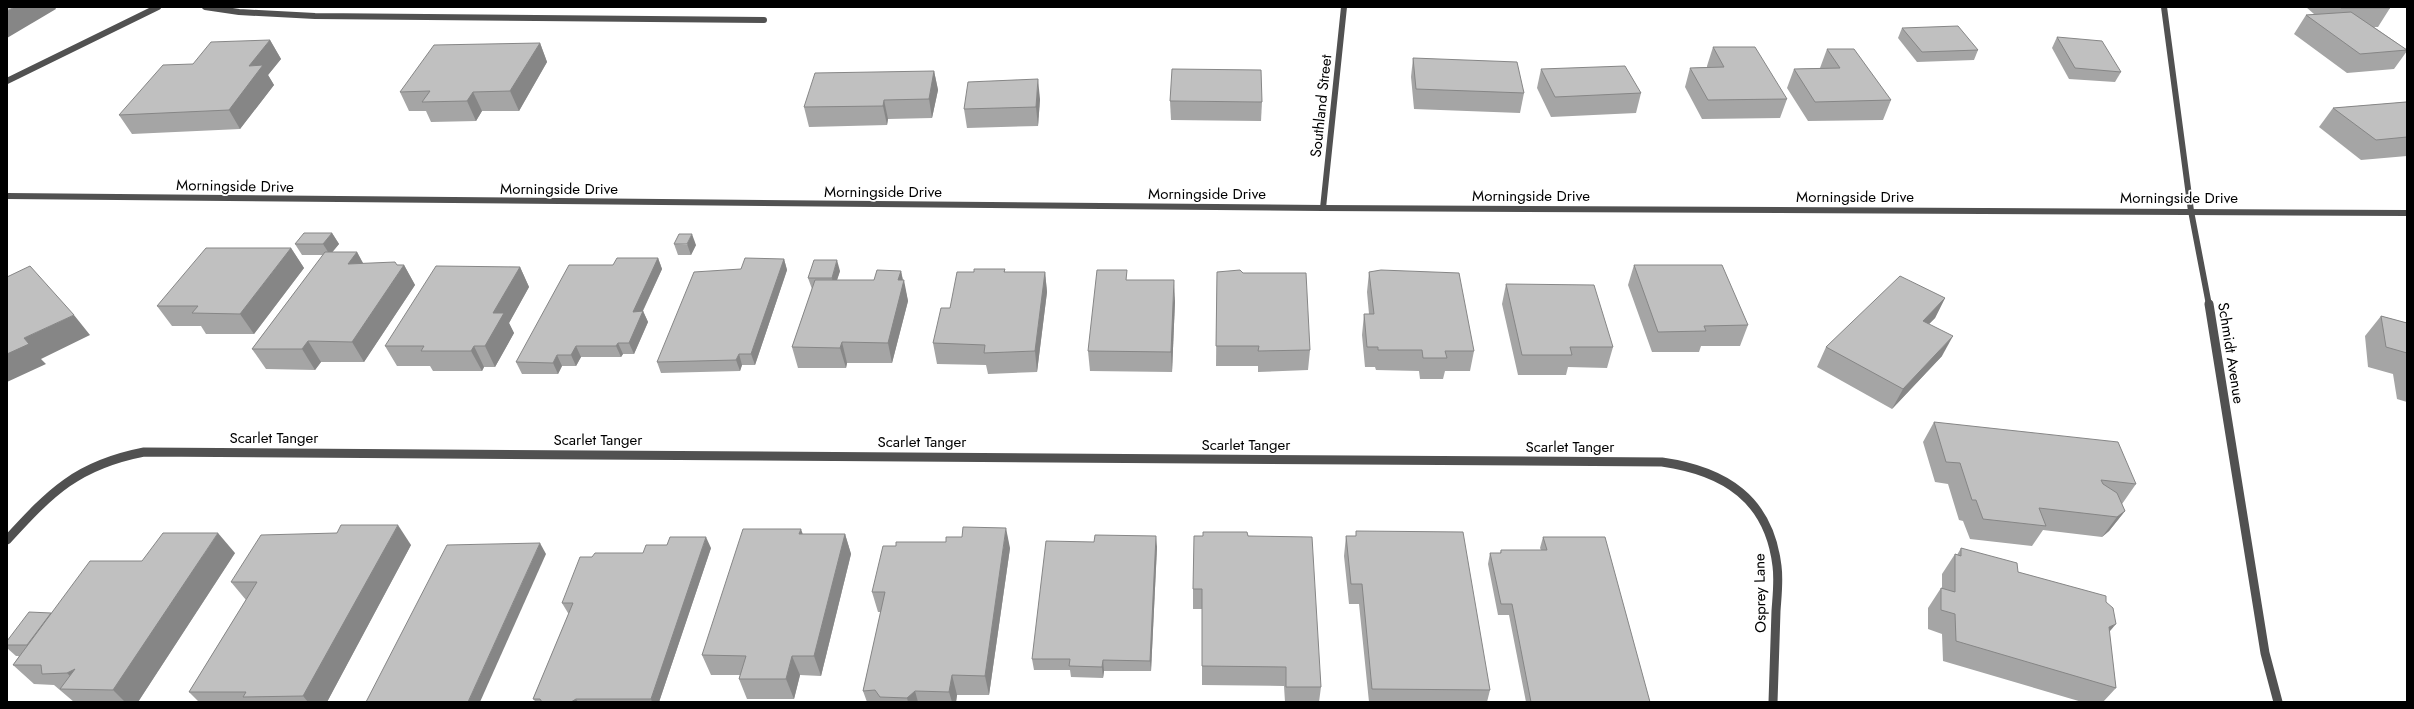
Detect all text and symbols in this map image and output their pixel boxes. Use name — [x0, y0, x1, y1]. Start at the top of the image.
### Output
street label: Southland Street — [1305, 53, 1337, 158]
street label: Morningside Drive — [176, 174, 294, 198]
street label: Morningside Drive — [500, 178, 618, 200]
street label: Morningside Drive — [824, 181, 942, 203]
street label: Morningside Drive — [1148, 183, 1266, 205]
street label: Morningside Drive — [1472, 185, 1590, 207]
street label: Morningside Drive — [1796, 186, 1914, 208]
street label: Morningside Drive — [2120, 187, 2238, 209]
street label: Schmidt Avenue — [2212, 301, 2250, 405]
street label: Scarlet Tanger — [229, 427, 319, 449]
street label: Scarlet Tanger — [553, 429, 643, 451]
street label: Scarlet Tanger — [877, 431, 967, 453]
street label: Scarlet Tanger — [1201, 434, 1291, 456]
street label: Scarlet Tanger — [1525, 436, 1615, 458]
street label: Osprey Lane — [1748, 553, 1772, 633]

